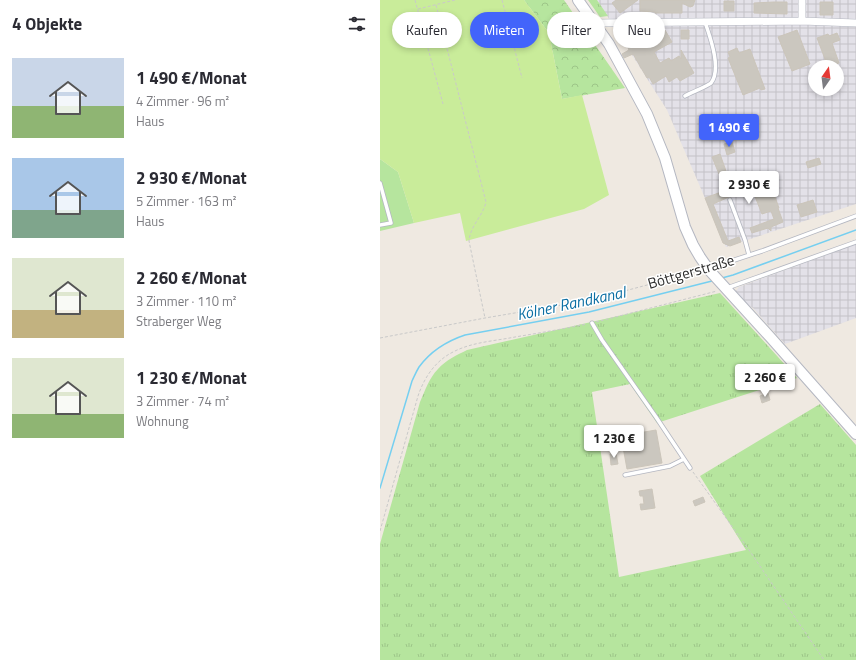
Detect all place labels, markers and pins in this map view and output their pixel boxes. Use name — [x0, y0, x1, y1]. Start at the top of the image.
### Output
pin: 1 490 € — [692, 114, 766, 148]
pin: 2 930 € — [712, 171, 786, 205]
pin: 2 260 € — [728, 364, 802, 398]
pin: 1 230 € — [577, 425, 651, 459]

